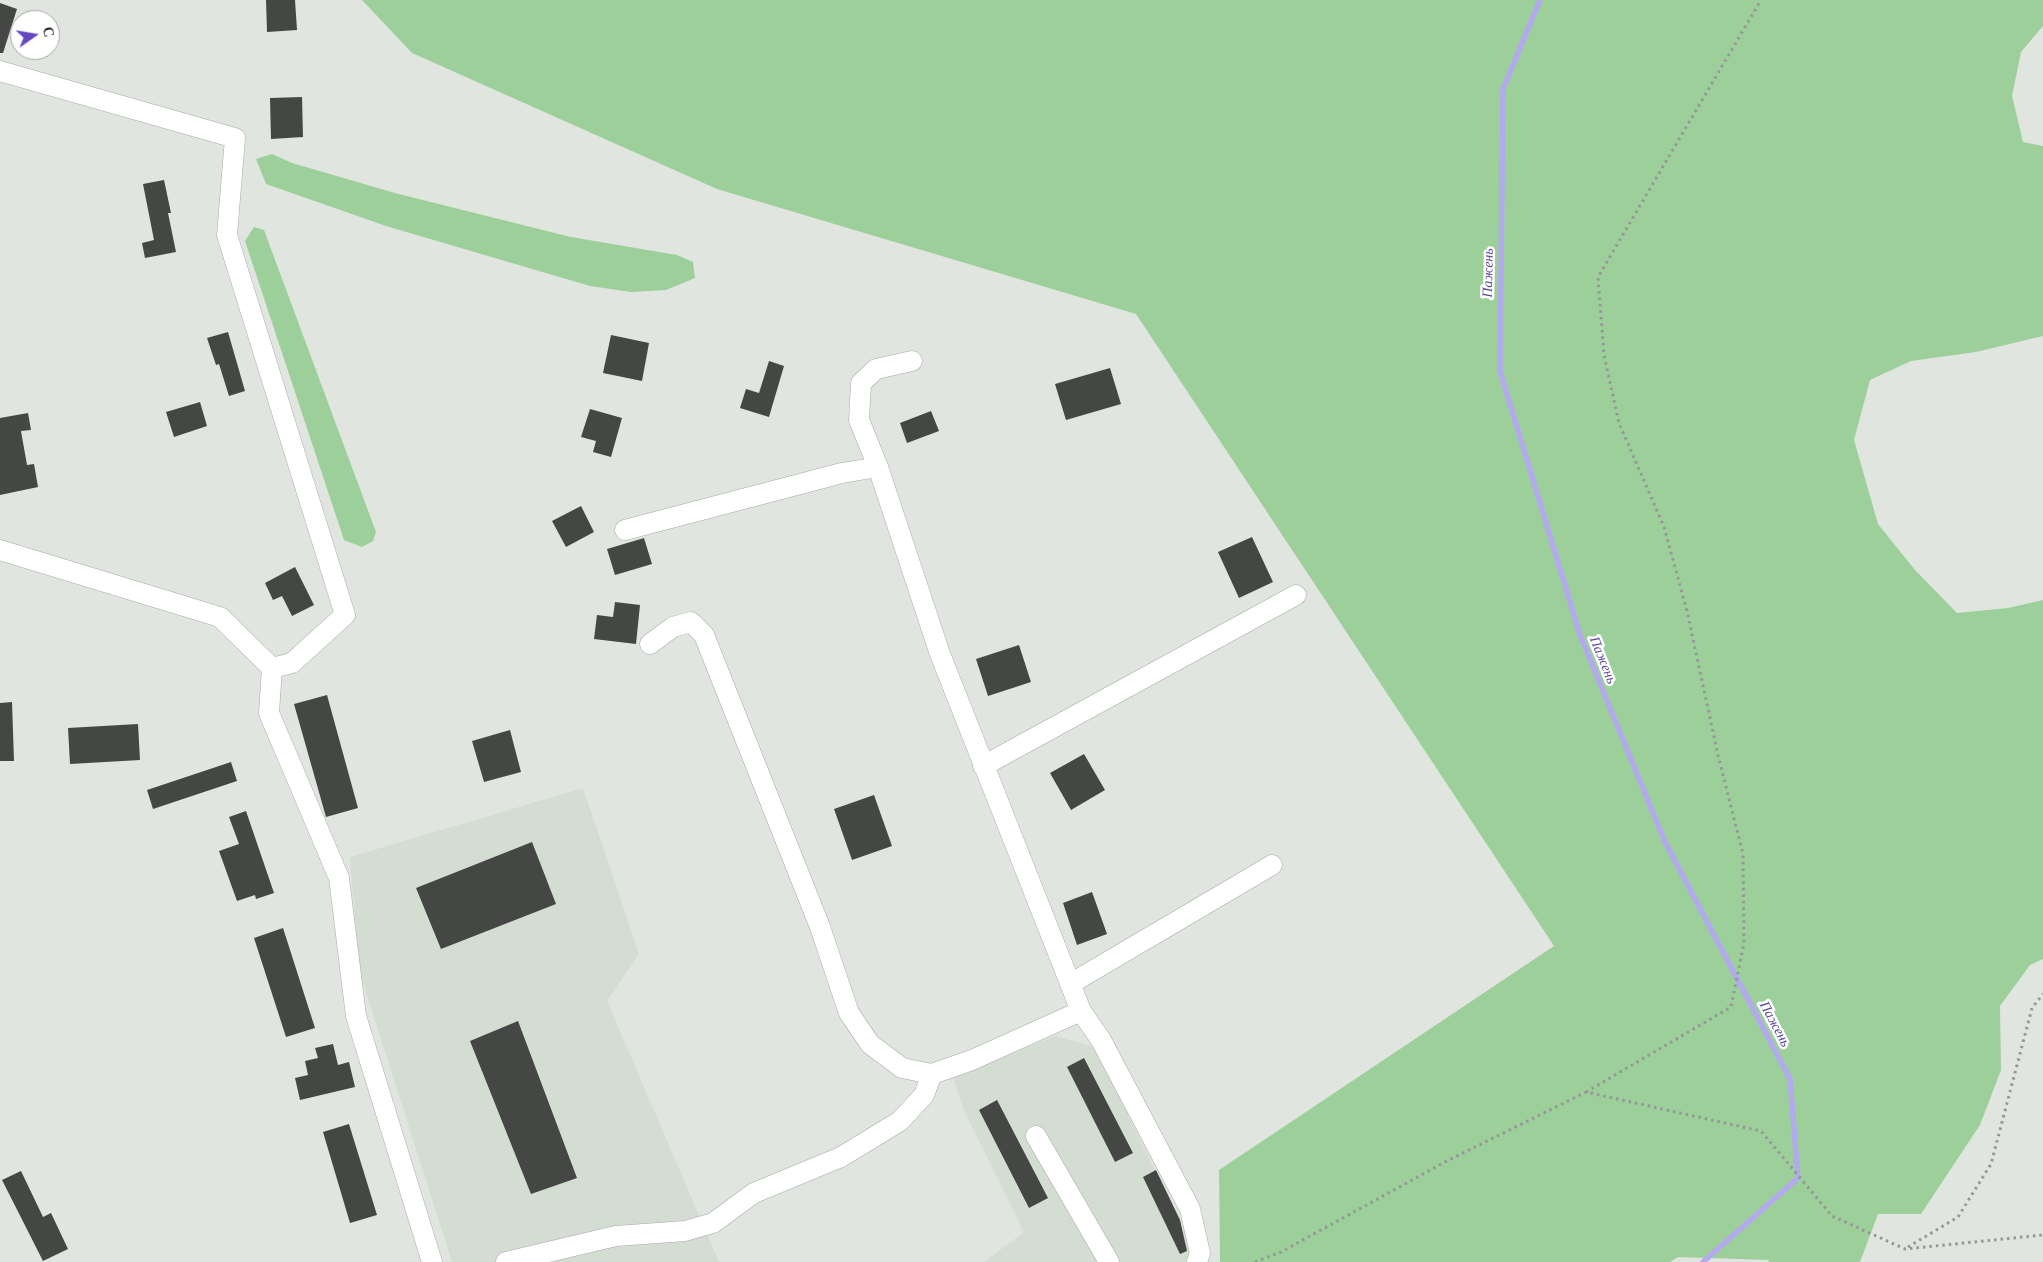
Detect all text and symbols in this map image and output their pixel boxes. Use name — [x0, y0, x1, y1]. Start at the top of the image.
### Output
north arrow — [10, 10, 60, 60]
text: С — [40, 25, 58, 39]
water label: Пажень — [1479, 248, 1497, 298]
water label: Пажень — [1586, 634, 1620, 686]
water label: Пажень — [1756, 998, 1794, 1050]

